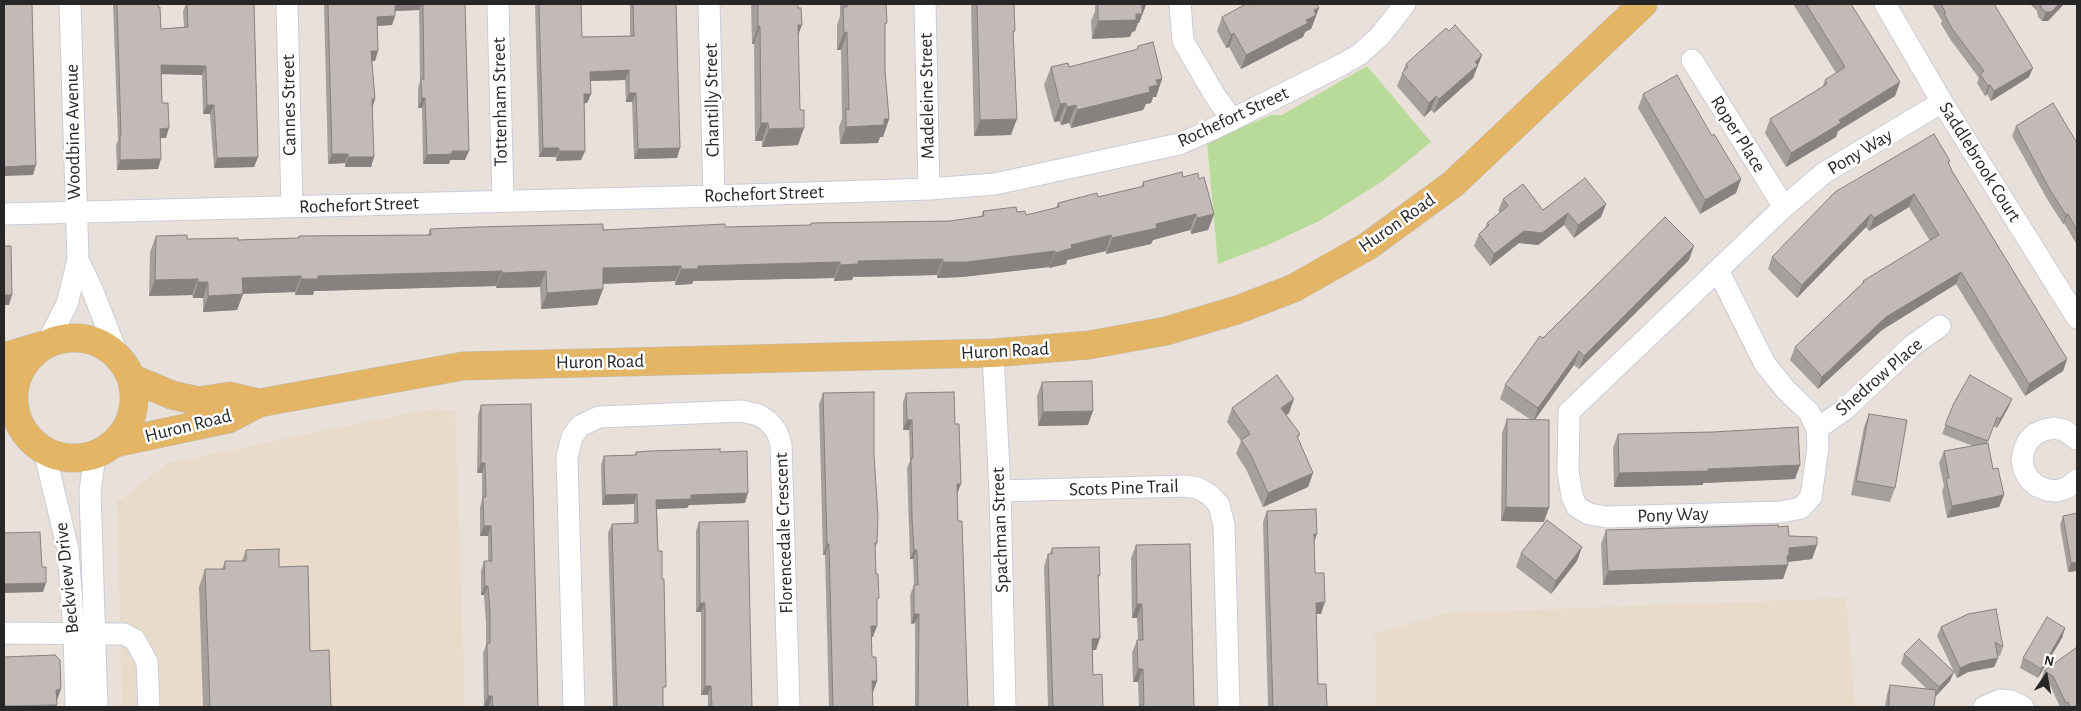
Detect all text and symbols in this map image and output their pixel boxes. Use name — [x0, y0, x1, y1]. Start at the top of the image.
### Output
street label: Madeleine Street — [914, 32, 940, 160]
street label: Tottenham Street — [487, 37, 513, 167]
street label: Chantilly Street — [700, 43, 724, 157]
street label: Cannes Street — [277, 54, 301, 156]
street label: Woodbine Avenue — [60, 64, 86, 200]
street label: Rochefort Street — [1174, 81, 1292, 153]
street label: Roper Place — [1705, 91, 1771, 177]
street label: Saddlebrook Court — [1934, 98, 2026, 226]
street label: Pony Way — [1823, 124, 1897, 180]
street label: Rochefort Street — [704, 181, 824, 207]
street label: Huron Road — [1354, 188, 1440, 258]
street label: Rochefort Street — [299, 192, 419, 218]
street label: Shedrow Place — [1831, 333, 1927, 421]
street label: Huron Road — [960, 337, 1050, 365]
street label: Huron Road — [556, 350, 644, 374]
street label: Huron Road — [142, 404, 234, 448]
street label: Florencedale Crescent — [770, 452, 798, 614]
street label: Spachman Street — [986, 467, 1014, 593]
street label: Scots Pine Trail — [1069, 475, 1179, 501]
street label: Pony Way — [1637, 502, 1709, 528]
street label: Beckview Drive — [50, 521, 84, 635]
north arrow — [2021, 651, 2071, 701]
text: N — [2043, 653, 2055, 669]

